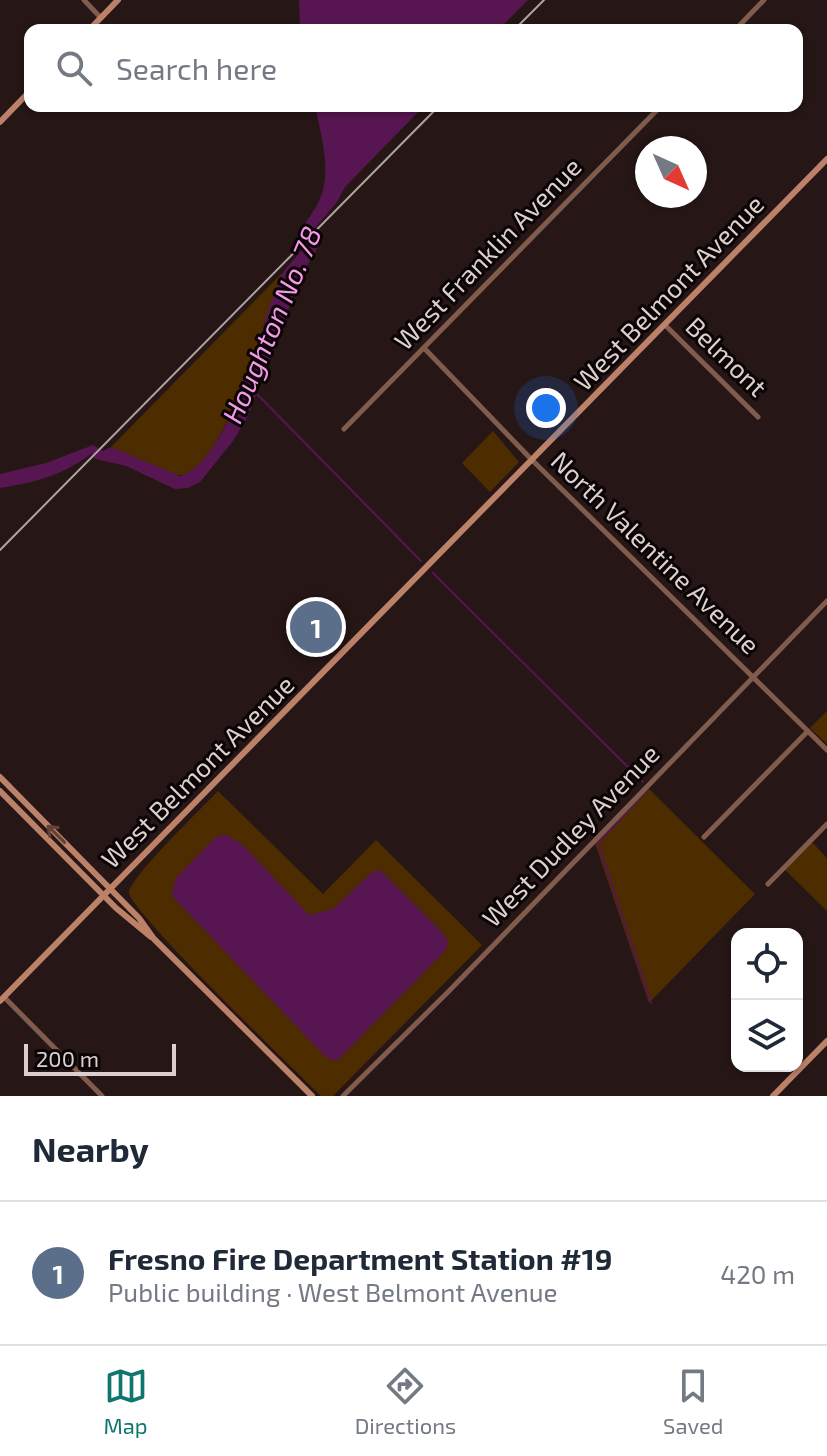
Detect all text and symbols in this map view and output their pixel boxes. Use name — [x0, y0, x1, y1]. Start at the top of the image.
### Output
search box — [24, 24, 803, 112]
icon: search — [52, 46, 96, 90]
text: Search here — [116, 50, 277, 86]
north arrow — [635, 136, 707, 208]
street label: West Franklin Avenue — [387, 150, 587, 356]
street label: West Belmont Avenue — [567, 189, 771, 397]
water label: Houghton No. 78 — [214, 221, 328, 428]
street label: Belmont — [679, 311, 773, 403]
your location — [526, 388, 566, 428]
street label: North Valentine Avenue — [545, 444, 767, 659]
pin: 1 — [290, 597, 342, 657]
street label: West Belmont Avenue — [94, 668, 300, 874]
street label: West Dudley Avenue — [475, 737, 665, 932]
one-way arrow — [47, 825, 66, 844]
map controls — [731, 928, 803, 1072]
button: locate — [731, 928, 803, 1000]
button: layers — [731, 1000, 803, 1072]
scale bar — [24, 1040, 176, 1076]
text: 200 m — [36, 1045, 99, 1071]
text: Nearby — [32, 1128, 149, 1169]
text: Fresno Fire Department Station #19 — [108, 1240, 612, 1276]
text: 1 — [52, 1258, 64, 1289]
text: 420 m — [720, 1258, 795, 1289]
text: Public building · West Belmont Avenue — [108, 1276, 558, 1307]
tab: Map — [104, 1364, 148, 1438]
tab: Directions — [355, 1364, 456, 1438]
tab: Saved — [663, 1364, 723, 1438]

